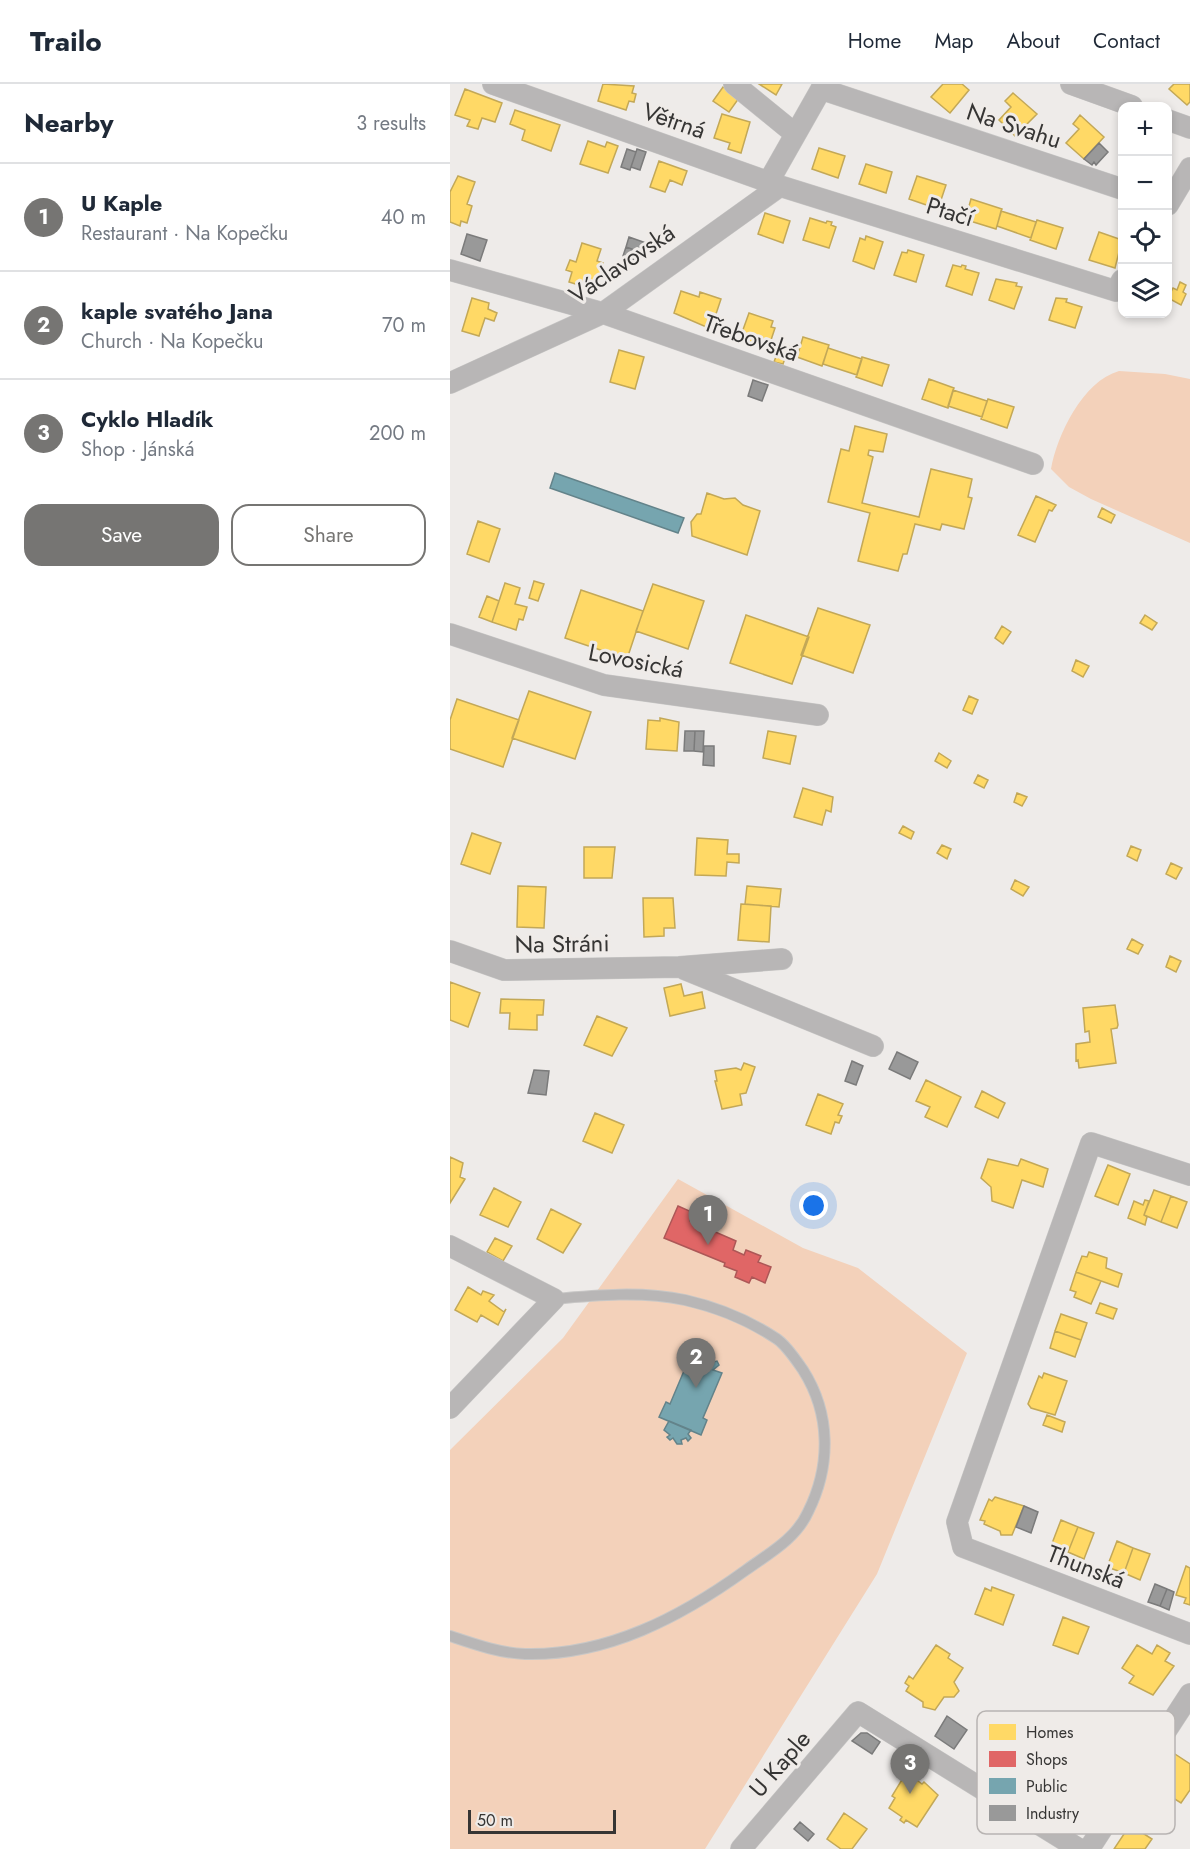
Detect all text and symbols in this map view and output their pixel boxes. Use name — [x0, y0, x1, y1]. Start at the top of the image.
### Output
text: Trailo — [30, 21, 102, 62]
text: Home — [848, 26, 901, 56]
text: Map — [934, 26, 974, 56]
text: About — [1007, 26, 1060, 56]
text: Contact — [1093, 26, 1160, 56]
street label: Větrná — [638, 93, 710, 148]
street label: Na Svahu — [962, 94, 1066, 157]
map controls — [1118, 102, 1172, 318]
button: + — [1118, 102, 1172, 156]
text: Nearby — [24, 104, 113, 142]
text: 3 results — [356, 109, 426, 138]
button: − — [1118, 156, 1172, 210]
text: U Kaple — [81, 187, 162, 219]
street label: Ptačí — [922, 188, 979, 236]
text: 1 — [38, 203, 49, 232]
text: 40 m — [381, 203, 426, 232]
button: locate — [1118, 210, 1172, 264]
street label: Václavovská — [562, 215, 682, 312]
text: Restaurant · Na Kopečku — [81, 219, 288, 248]
button: layers — [1118, 264, 1172, 318]
text: kaple svatého Jana — [81, 295, 273, 327]
street label: Třebovská — [699, 305, 803, 370]
text: 2 — [37, 311, 50, 340]
text: 70 m — [382, 311, 426, 340]
text: Church · Na Kopečku — [81, 327, 263, 356]
text: Cyklo Hladík — [81, 403, 214, 435]
text: 3 — [37, 419, 50, 448]
text: 200 m — [369, 419, 426, 448]
text: Shop · Jánská — [81, 435, 194, 464]
button: Save — [24, 504, 219, 566]
button: Share — [231, 504, 426, 566]
street label: Lovosická — [585, 634, 687, 687]
street label: Na Stráni — [514, 925, 610, 962]
your location — [799, 1191, 828, 1220]
pin: 1 — [688, 1196, 728, 1245]
pin: 2 — [676, 1338, 716, 1388]
street label: Thunská — [1042, 1536, 1130, 1597]
legend — [977, 1711, 1175, 1834]
text: Homes — [1026, 1721, 1073, 1744]
street label: U Kaple — [741, 1722, 819, 1805]
pin: 3 — [890, 1744, 930, 1794]
text: Shops — [1026, 1748, 1067, 1771]
text: Public — [1026, 1775, 1067, 1798]
text: Industry — [1026, 1802, 1080, 1825]
scale bar — [468, 1807, 616, 1834]
text: 50 m — [477, 1809, 513, 1832]

